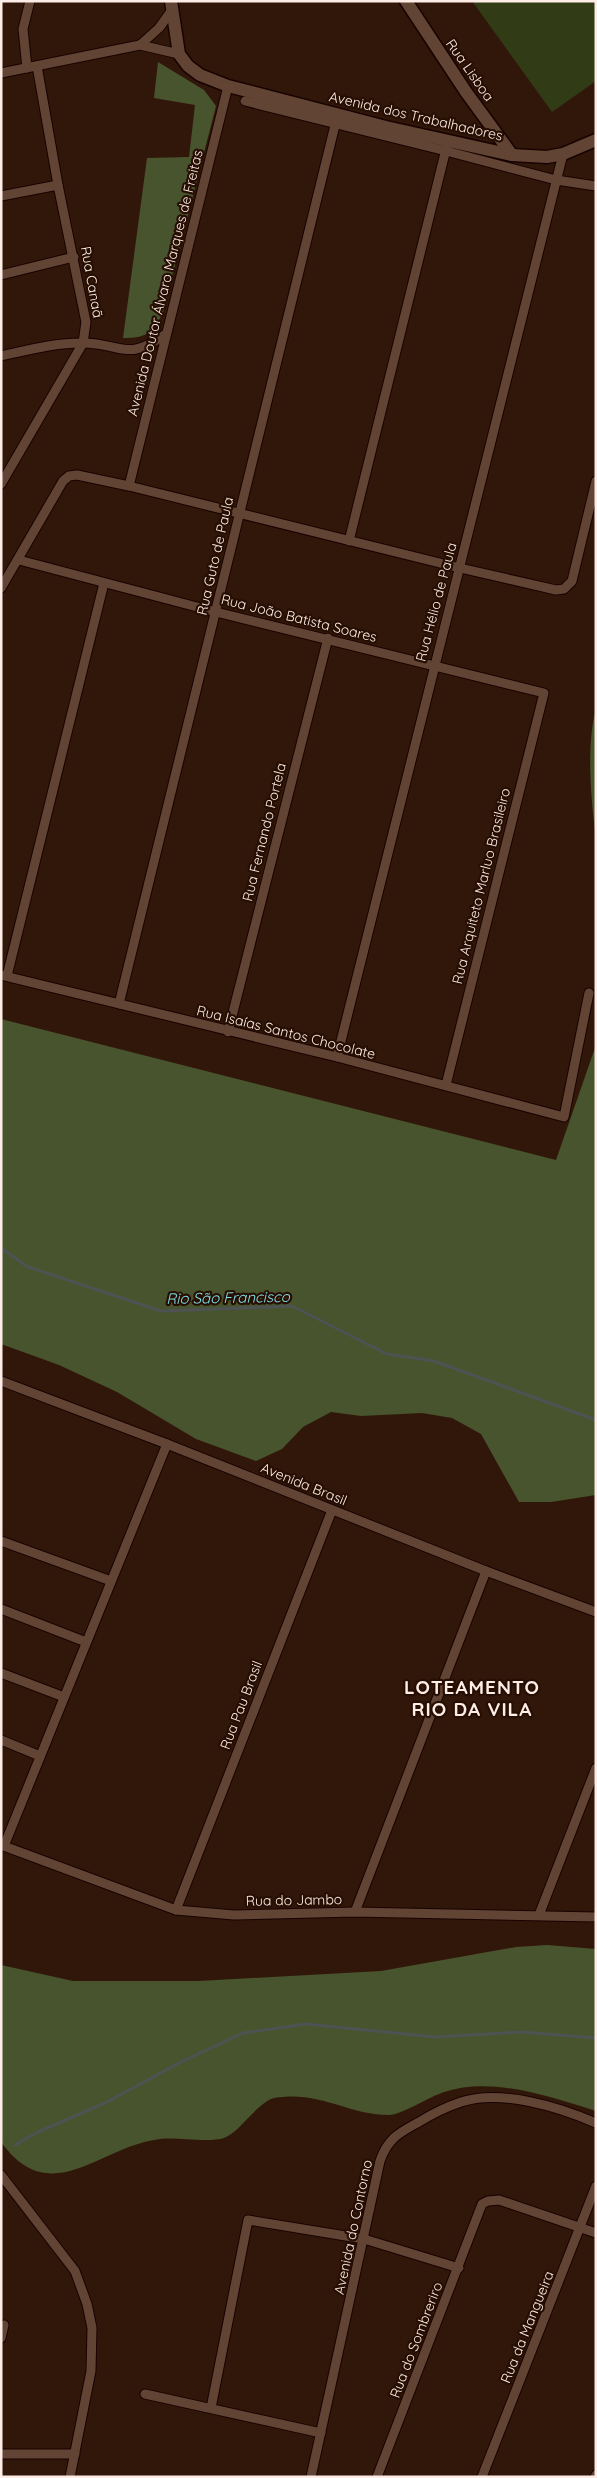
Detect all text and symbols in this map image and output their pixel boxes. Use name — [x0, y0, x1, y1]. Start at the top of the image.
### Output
street label: Rua Lisboa — [442, 35, 498, 105]
street label: Avenida dos Trabalhadores — [327, 87, 505, 145]
street label: Avenida Doutor Álvaro Marques de Freitas — [123, 148, 207, 418]
street label: Rua Canaã — [77, 245, 107, 319]
street label: Rua Guto de Paula — [193, 495, 237, 617]
street label: Rua Hélio de Paula — [411, 541, 461, 663]
street label: Rua João Batista Soares — [219, 590, 379, 646]
street label: Rua Fernando Portela — [238, 761, 290, 903]
street label: Rua Arquiteto Marluo Brasileiro — [448, 786, 514, 986]
street label: Rua Isaías Santos Chocolate — [195, 1001, 377, 1063]
water label: Rio São Francisco — [166, 1287, 291, 1308]
street label: Avenida Brasil — [258, 1459, 350, 1509]
street label: Rua Pau Brasil — [216, 1658, 266, 1752]
district label: LOTEAMENTO RIO DA VILA — [404, 1675, 540, 1721]
street label: Rua do Jambo — [246, 1890, 342, 1910]
street label: Avenida do Contorno — [330, 2158, 376, 2296]
street label: Rua da Mangueira — [496, 2268, 558, 2386]
street label: Rua do Sombreriro — [386, 2279, 446, 2401]

